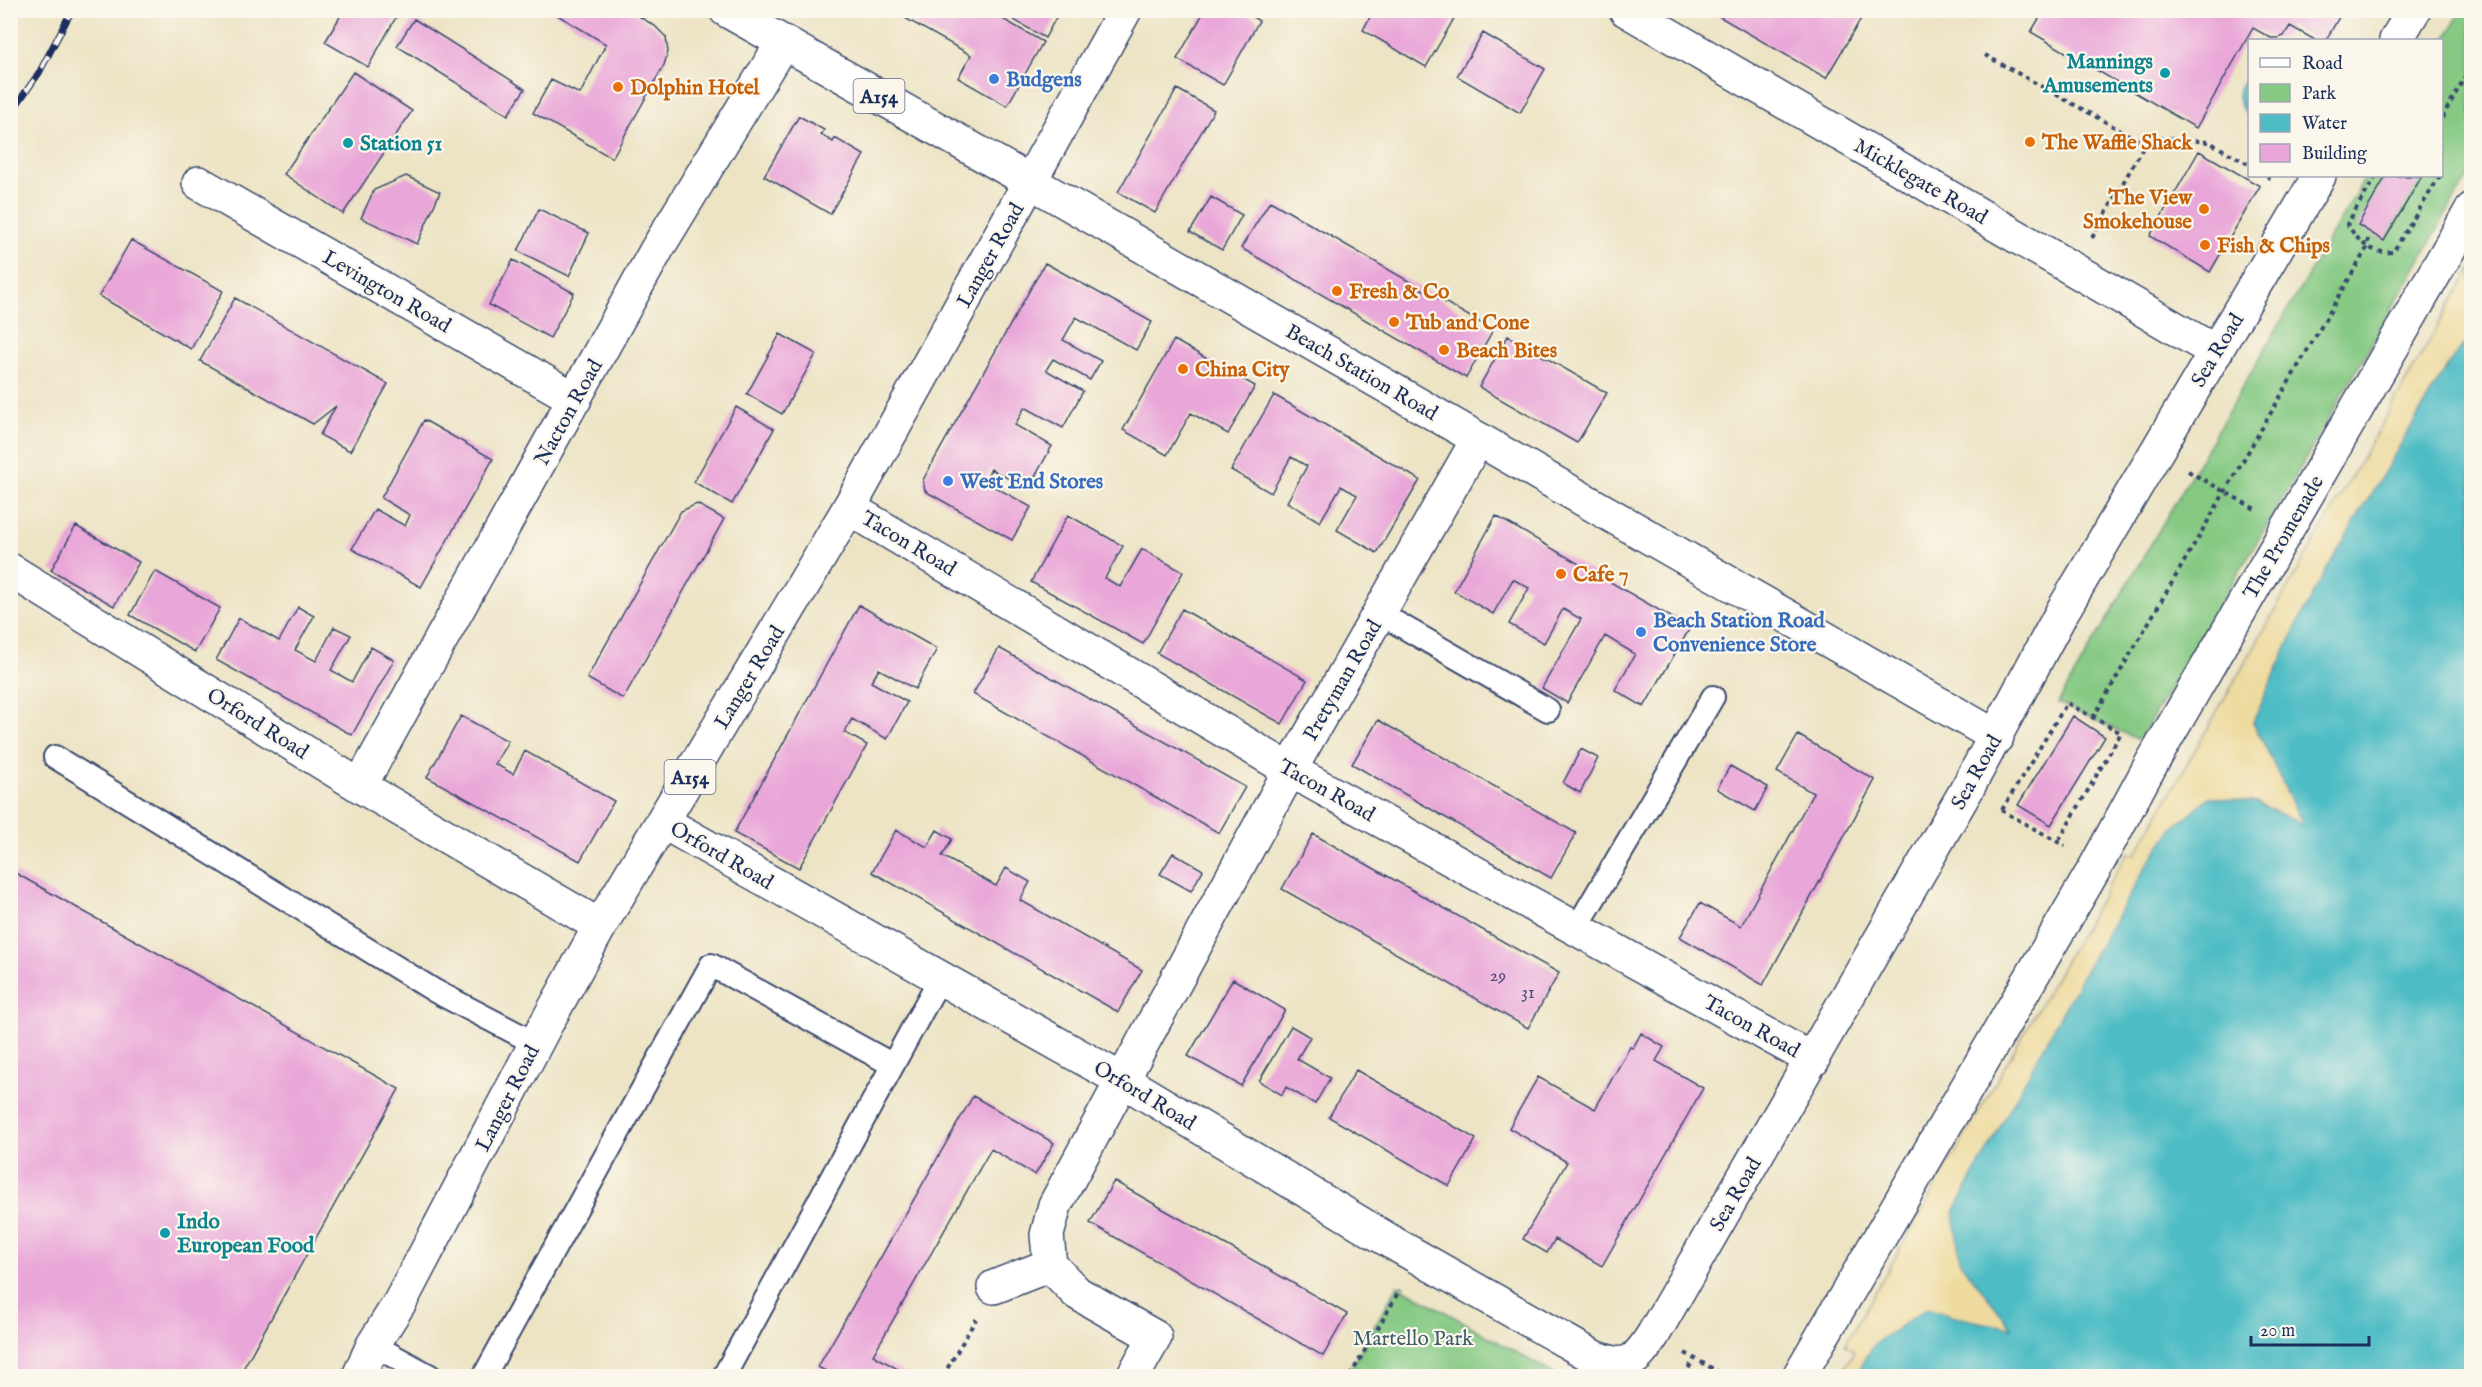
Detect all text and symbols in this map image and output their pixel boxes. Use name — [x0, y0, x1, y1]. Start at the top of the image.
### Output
legend — [2248, 39, 2443, 177]
place label: Mannings Amusements — [2042, 49, 2153, 100]
text: Road — [2302, 53, 2343, 76]
marker: Mannings Amusements — [2158, 66, 2172, 80]
place label: Budgens — [1006, 67, 1082, 94]
marker: Budgens — [987, 72, 1001, 86]
place label: Dolphin Hotel — [630, 75, 761, 102]
road number: A154 — [854, 79, 904, 113]
marker: Dolphin Hotel — [611, 80, 625, 94]
text: Park — [2302, 83, 2337, 106]
text: Water — [2302, 113, 2347, 136]
place label: The Waffle Shack — [2041, 130, 2193, 157]
place label: Station 51 — [360, 131, 442, 158]
street label: Micklegate Road — [1848, 133, 1993, 232]
marker: The Waffle Shack — [2023, 135, 2037, 149]
marker: Station 51 — [341, 136, 355, 150]
text: Building — [2302, 143, 2367, 166]
place label: The View Smokehouse — [2083, 185, 2193, 236]
street label: Langer Road — [951, 198, 1032, 313]
marker: The View Smokehouse — [2197, 202, 2211, 216]
place label: Fish & Chips — [2217, 233, 2330, 260]
marker: Fish & Chips — [2198, 238, 2212, 252]
street label: Levington Road — [317, 245, 456, 340]
place label: Fresh & Co — [1349, 279, 1450, 306]
marker: Fresh & Co — [1330, 284, 1344, 298]
street label: Sea Road — [2186, 308, 2251, 393]
place label: Tub and Cone — [1405, 310, 1530, 337]
marker: Tub and Cone — [1387, 315, 1401, 329]
street label: Beach Station Road — [1280, 319, 1443, 428]
place label: Beach Bites — [1456, 338, 1557, 365]
marker: Beach Bites — [1437, 343, 1451, 357]
street label: Nacton Road — [529, 354, 610, 471]
place label: China City — [1195, 357, 1290, 384]
marker: China City — [1176, 362, 1190, 376]
place label: West End Stores — [959, 469, 1103, 496]
street label: The Promenade — [2238, 471, 2331, 605]
marker: West End Stores — [941, 474, 955, 488]
street label: Tacon Road — [856, 505, 961, 584]
place label: Cafe 7 — [1573, 562, 1629, 589]
marker: Cafe 7 — [1554, 567, 1568, 581]
place label: Beach Station Road Convenience Store — [1653, 608, 1825, 659]
street label: Pretyman Road — [1298, 615, 1389, 746]
street label: Langer Road — [709, 620, 792, 734]
marker: Beach Station Road Convenience Store — [1634, 625, 1648, 639]
street label: Orford Road — [201, 682, 314, 767]
street label: Sea Road — [1946, 730, 2009, 815]
street label: Tacon Road — [1273, 754, 1380, 829]
road number: A154 — [664, 760, 716, 794]
street label: Orford Road — [665, 816, 778, 897]
house number: 29 — [1490, 965, 1506, 988]
house number: 31 — [1521, 982, 1535, 1005]
street label: Tacon Road — [1698, 990, 1805, 1065]
street label: Langer Road — [470, 1040, 547, 1156]
street label: Orford Road — [1088, 1055, 1201, 1138]
street label: Sea Road — [1704, 1152, 1769, 1237]
place label: Indo European Food — [177, 1209, 315, 1260]
marker: Indo European Food — [158, 1226, 172, 1240]
scale bar — [2251, 1309, 2370, 1347]
text: 20 m — [2260, 1320, 2295, 1343]
park label: Martello Park — [1353, 1326, 1474, 1353]

